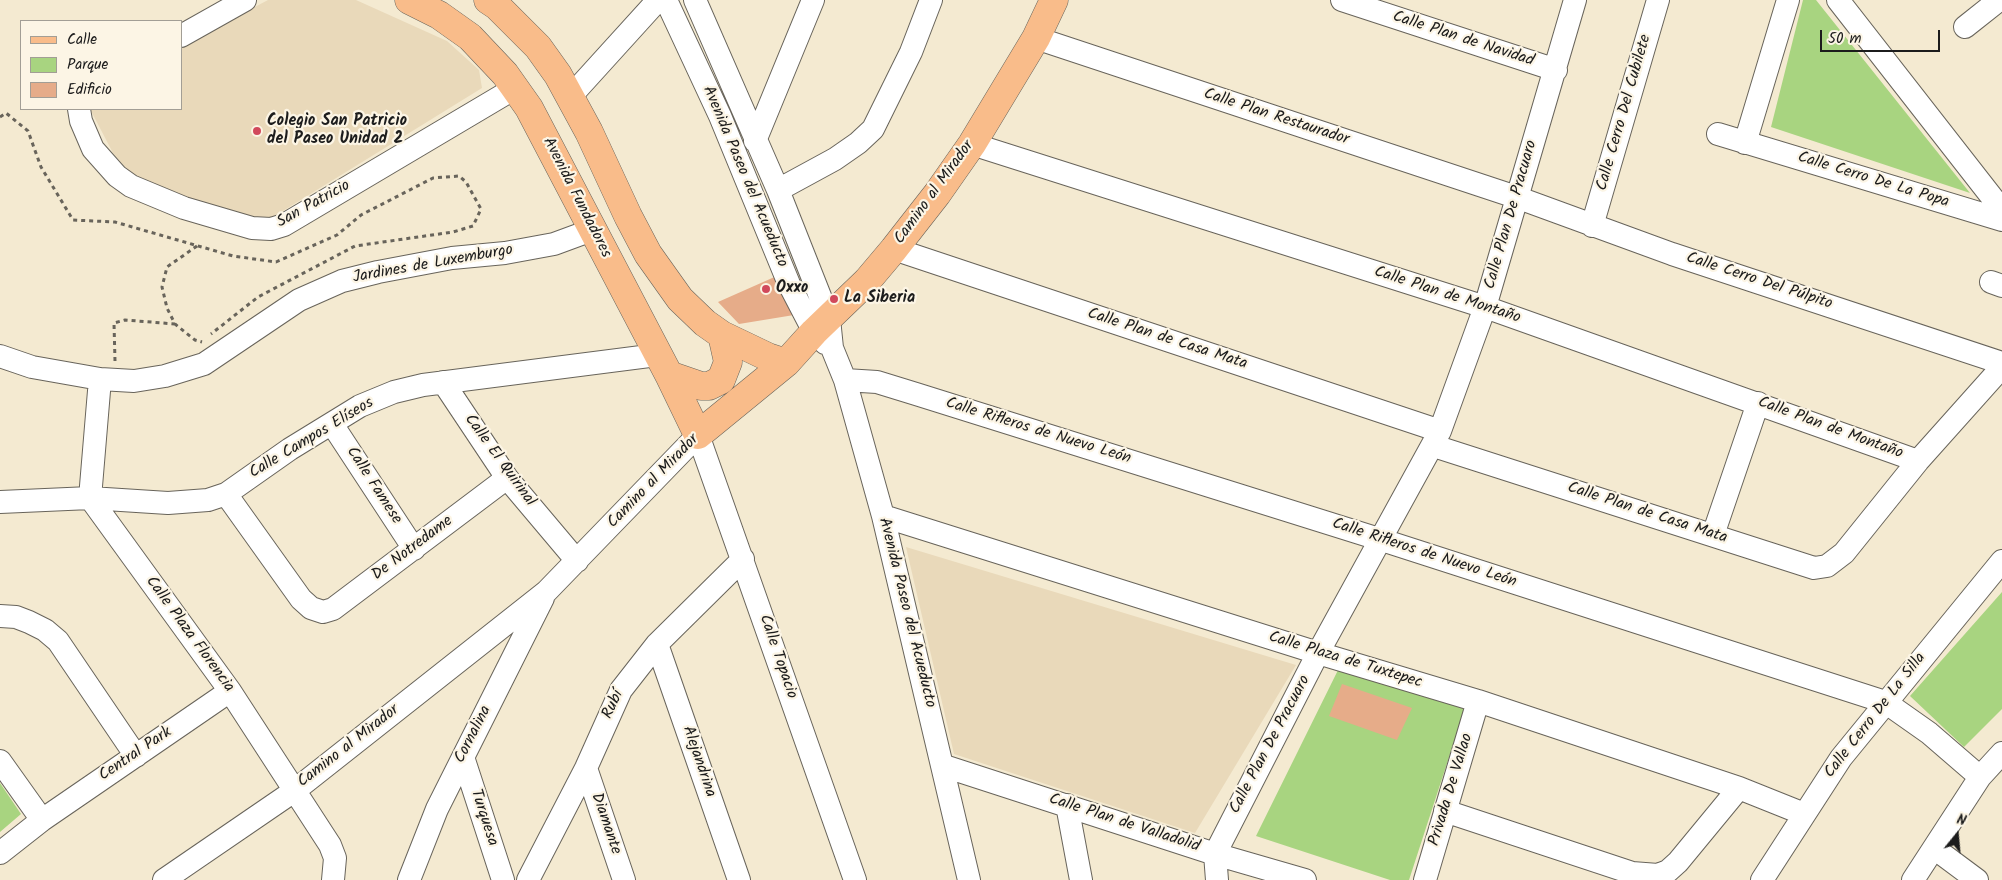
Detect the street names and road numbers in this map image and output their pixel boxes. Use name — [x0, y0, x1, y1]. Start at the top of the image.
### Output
street label: Calle Plan de Navidad — [1390, 8, 1536, 72]
street label: Calle Cerro Del Cubilete — [1594, 33, 1656, 193]
street label: Avenida Paseo del Acueducto — [697, 83, 791, 271]
street label: Calle Plan Restaurador — [1201, 85, 1351, 151]
street label: Avenida Fundadores — [537, 135, 615, 261]
street label: Camino al Mirador — [891, 137, 979, 249]
street label: Calle Plan De Pracuaro — [1482, 138, 1542, 292]
street label: Calle Cerro De La Popa — [1795, 149, 1951, 213]
street label: San Patricio — [274, 177, 354, 233]
street label: Jardines de Luxemburgo — [352, 241, 514, 289]
street label: Calle Cerro Del Púlpito — [1683, 249, 1835, 315]
street label: Calle Plan de Montaño — [1371, 263, 1523, 329]
street label: Calle Plan de Casa Mata — [1085, 305, 1249, 375]
street label: Calle Campos Elíseos — [246, 394, 378, 484]
street label: Calle Plan de Montaño — [1755, 394, 1905, 464]
street label: Calle Rifleros de Nuevo León — [943, 395, 1133, 469]
street label: Calle El Quirinal — [459, 411, 539, 511]
street label: Camino al Mirador — [604, 431, 704, 533]
street label: Calle Famese — [341, 444, 405, 528]
street label: Calle Plan de Casa Mata — [1565, 479, 1729, 549]
street label: De Notredame — [369, 512, 457, 586]
street label: Calle Rifleros de Nuevo León — [1329, 515, 1519, 593]
street label: Avenida Paseo del Acueducto — [873, 516, 939, 710]
street label: Calle Plaza Florencia — [140, 573, 238, 697]
street label: Calle Topacio — [754, 612, 800, 702]
street label: Calle Plaza de Tuxtepec — [1266, 628, 1424, 694]
street label: Calle Cerro De La Silla — [1821, 649, 1931, 783]
street label: Calle Plan De Pracuaro — [1226, 673, 1316, 817]
street label: Rubí — [599, 688, 629, 722]
street label: Camino al Mirador — [294, 701, 404, 793]
street label: Cornalina — [451, 703, 497, 767]
street label: Central Park — [96, 724, 176, 786]
street label: Alejandrina — [677, 724, 719, 800]
street label: Privada De Vallao — [1426, 731, 1478, 849]
street label: Turquesa — [465, 787, 501, 849]
street label: Diamante — [586, 791, 624, 857]
street label: Calle Plan de Valladolid — [1046, 791, 1202, 857]

